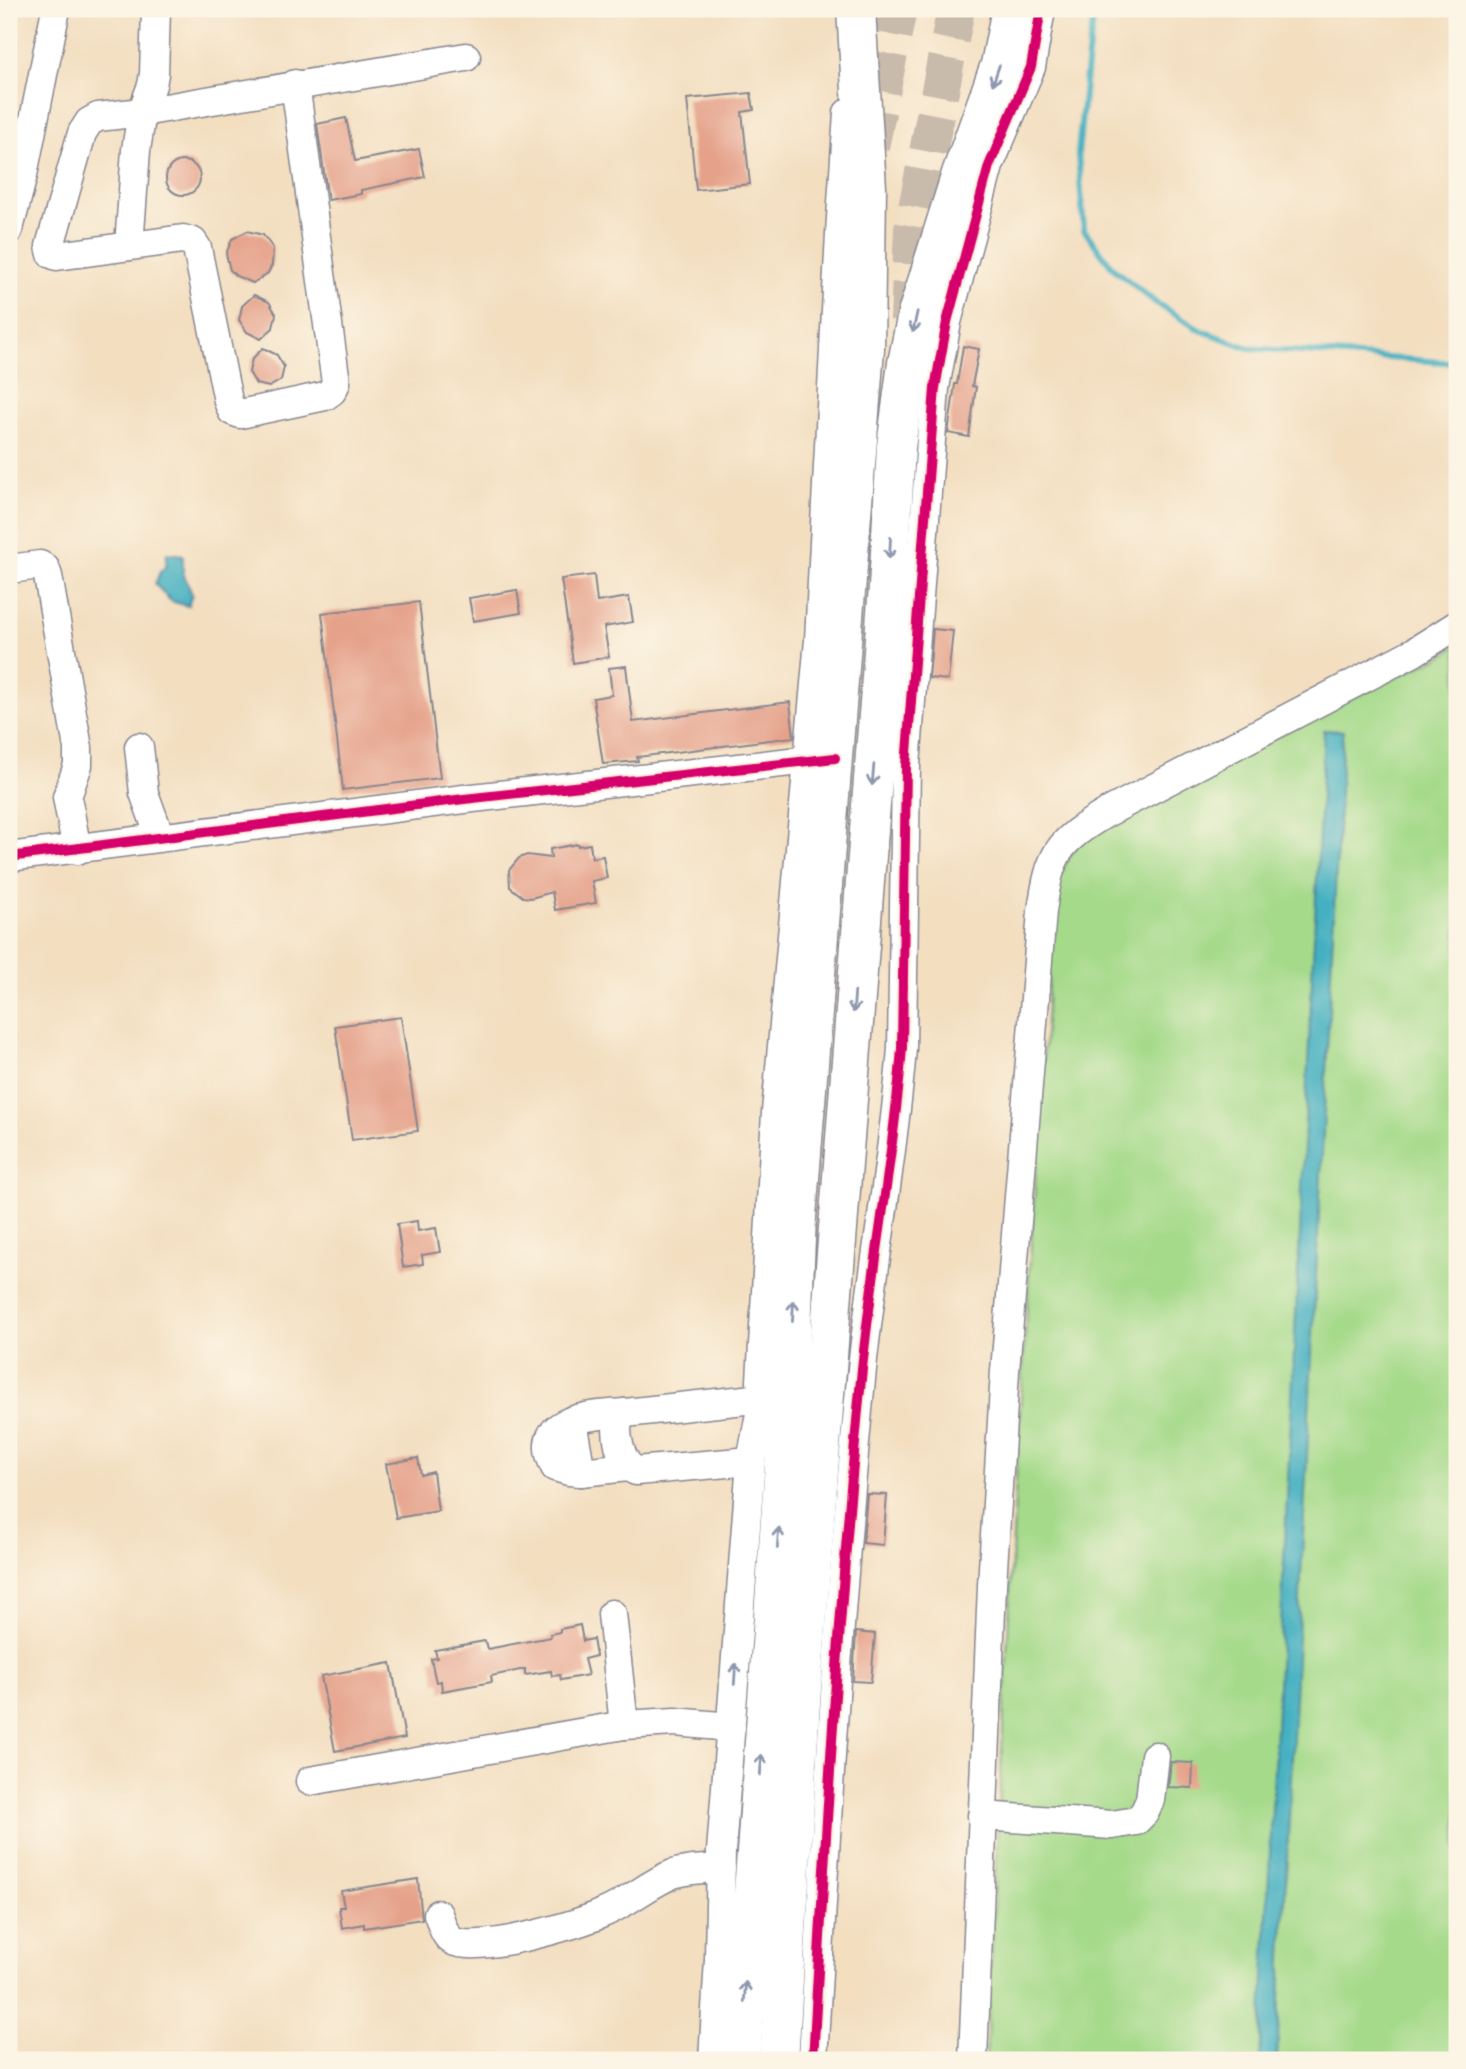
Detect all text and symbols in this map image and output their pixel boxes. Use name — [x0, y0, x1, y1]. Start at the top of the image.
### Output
one-way arrow — [989, 64, 1001, 86]
one-way arrow — [908, 310, 922, 333]
one-way arrow — [883, 536, 896, 559]
one-way arrow — [866, 763, 879, 786]
one-way arrow — [847, 990, 860, 1012]
one-way arrow — [786, 1300, 799, 1323]
one-way arrow — [772, 1528, 785, 1550]
one-way arrow — [729, 1663, 742, 1686]
one-way arrow — [755, 1754, 768, 1777]
one-way arrow — [739, 1981, 752, 2004]

